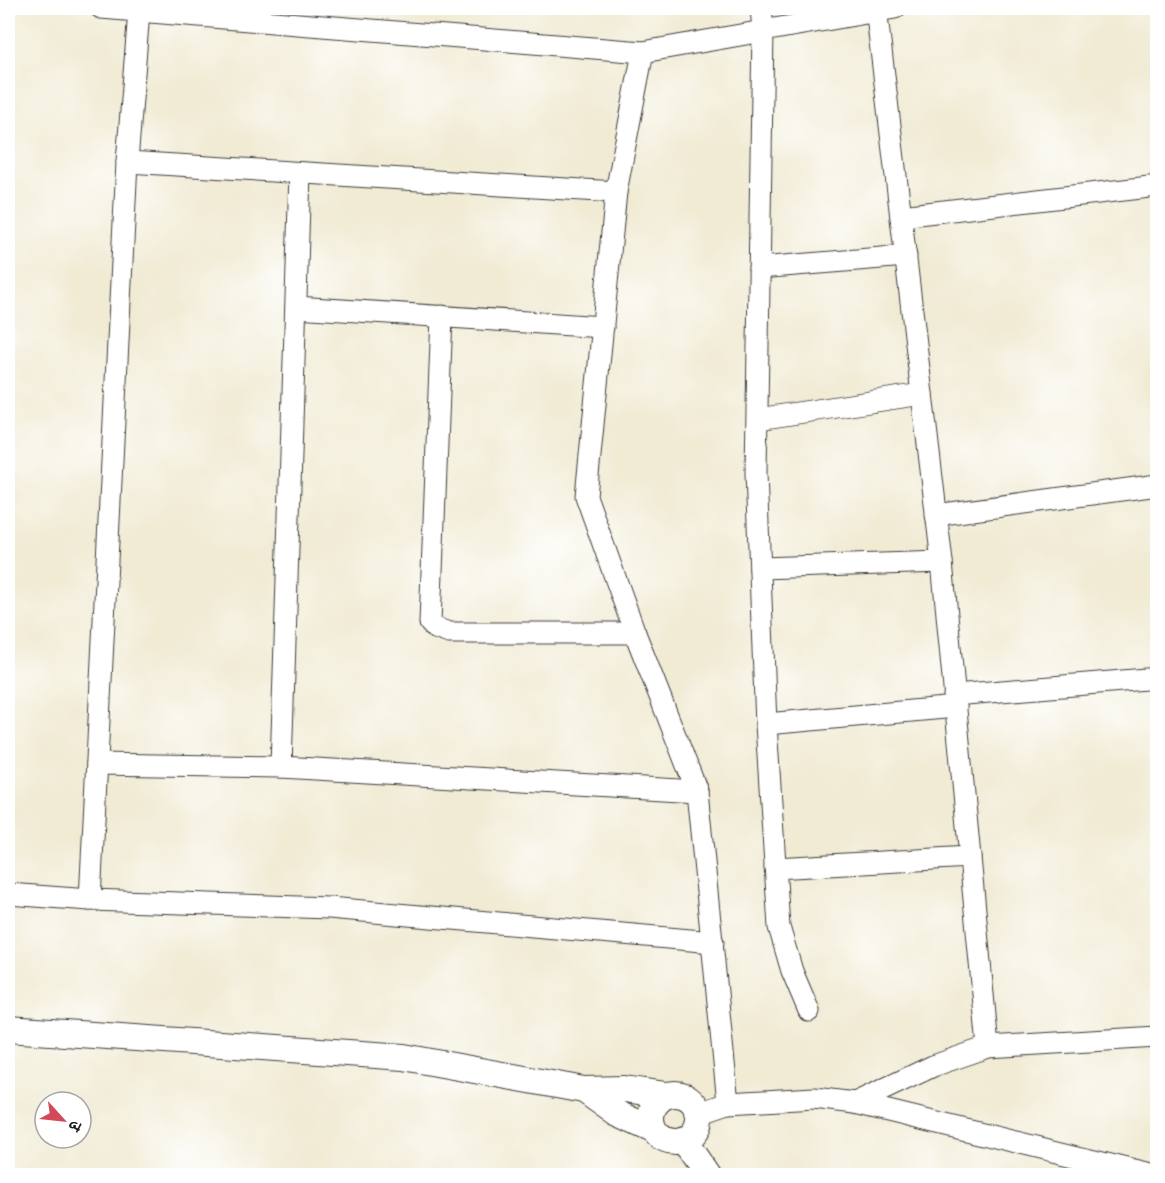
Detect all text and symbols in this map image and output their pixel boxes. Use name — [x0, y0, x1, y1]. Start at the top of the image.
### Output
north arrow — [33, 1090, 93, 1150]
text: उ — [61, 1116, 87, 1136]

